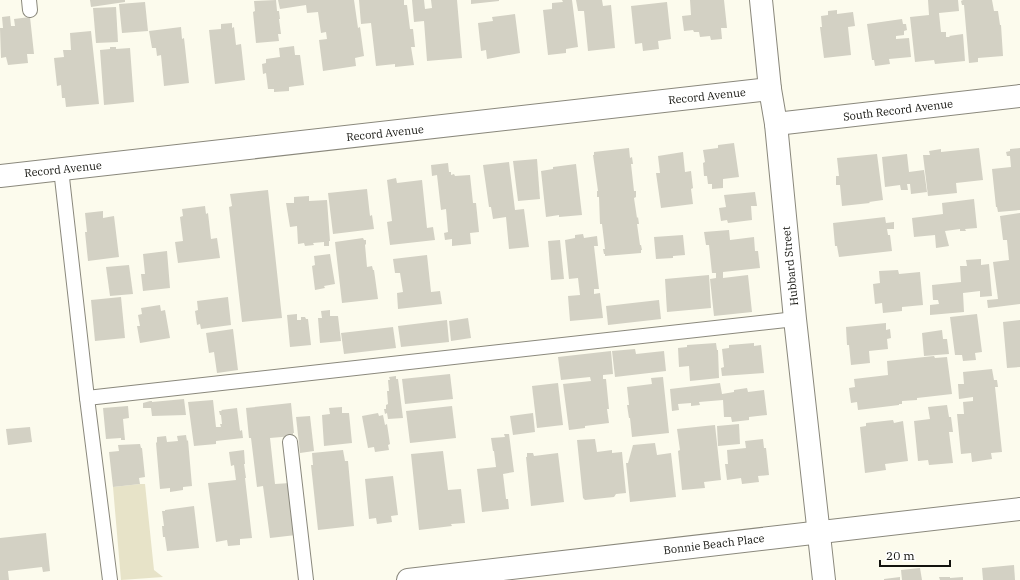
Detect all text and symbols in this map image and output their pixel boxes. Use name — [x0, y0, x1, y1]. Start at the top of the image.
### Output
street label: Record Avenue — [668, 85, 746, 107]
street label: South Record Avenue — [842, 96, 954, 124]
street label: Record Avenue — [346, 122, 424, 144]
street label: Record Avenue — [24, 158, 102, 180]
street label: Hubbard Street — [779, 225, 801, 306]
street label: Bonnie Beach Place — [663, 531, 765, 557]
scale bar — [880, 542, 950, 568]
text: 20 m — [886, 548, 915, 563]

